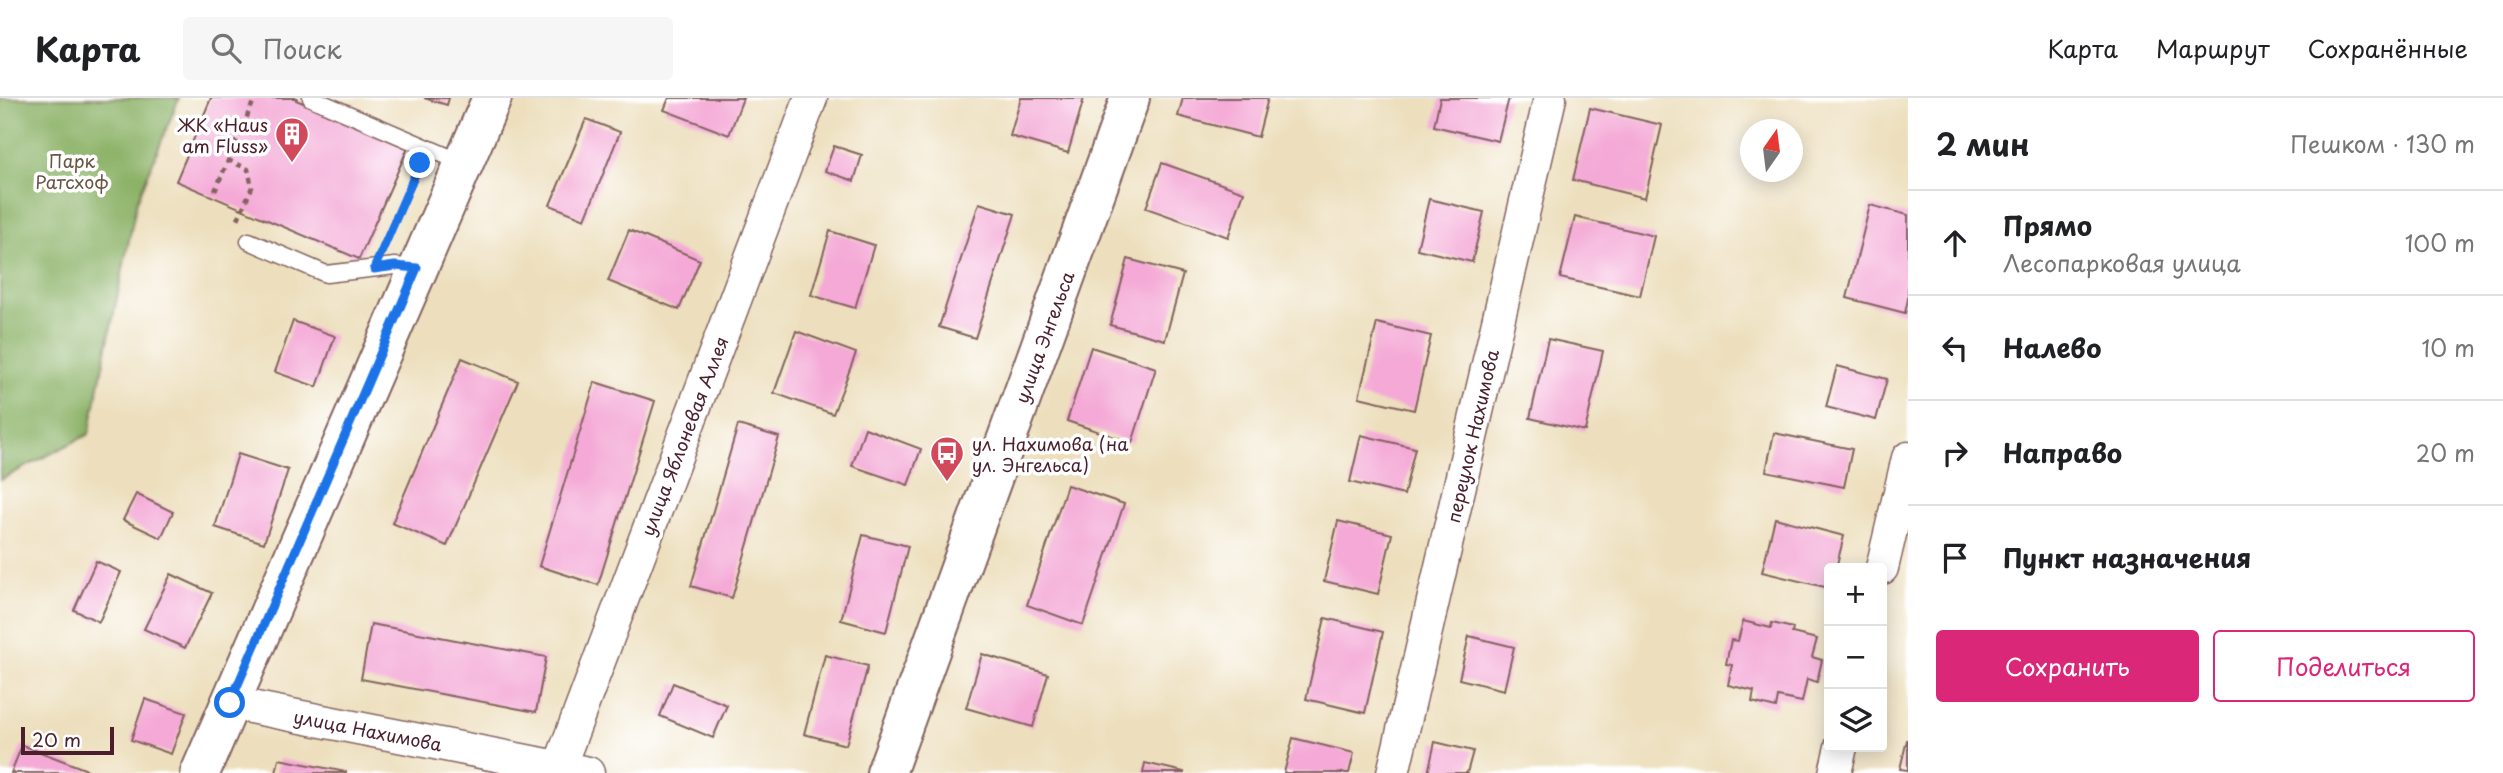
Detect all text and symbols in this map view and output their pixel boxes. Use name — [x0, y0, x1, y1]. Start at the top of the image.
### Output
search box — [183, 17, 673, 80]
text: Карта — [35, 23, 141, 73]
icon: search — [207, 29, 245, 67]
text: Поиск — [263, 29, 342, 68]
text: Карта — [2047, 30, 2118, 66]
text: Маршрут — [2156, 30, 2270, 66]
text: Сохранённые — [2308, 30, 2468, 66]
place label: ЖК «Haus am Fluss» — [177, 111, 268, 159]
building icon: ЖК «Haus am Fluss» — [273, 115, 311, 164]
north arrow — [1740, 119, 1803, 182]
text: 2 мин — [1936, 121, 2030, 166]
text: Пешком · 130 m — [2290, 126, 2475, 161]
park label: Парк Ратсхоф — [35, 147, 109, 195]
route end — [404, 147, 435, 178]
text: Прямо — [2003, 206, 2092, 245]
icon: ahead — [1936, 224, 1974, 262]
text: 100 m — [2405, 225, 2475, 260]
text: Лесопарковая улица — [2003, 245, 2241, 280]
street label: улица Энгельса — [1008, 266, 1081, 407]
text: Налево — [2003, 328, 2101, 367]
icon: left — [1936, 329, 1974, 367]
text: 10 m — [2421, 330, 2475, 365]
street label: улица Яблоневая Аллея — [634, 332, 734, 540]
street label: переулок Нахимова — [1439, 346, 1505, 525]
place label: ул. Нахимова (на ул. Энгельса) — [972, 430, 1129, 478]
text: Направо — [2003, 433, 2122, 472]
bus stop icon: ул. Нахимова (на ул. Энгельса) — [928, 434, 966, 483]
icon: right — [1936, 434, 1974, 472]
text: 20 m — [2416, 435, 2475, 470]
text: Пункт назначения — [2003, 538, 2251, 577]
icon: arrive — [1936, 539, 1974, 577]
map controls — [1824, 563, 1887, 752]
button: + — [1824, 563, 1887, 626]
button: − — [1824, 626, 1887, 689]
button: Сохранить — [1936, 630, 2199, 702]
button: Поделиться — [2213, 630, 2475, 702]
route start — [214, 687, 245, 718]
button: layers — [1824, 689, 1887, 752]
street label: улица Нахимова — [291, 702, 445, 758]
scale bar — [21, 724, 114, 756]
text: 20 m — [32, 725, 81, 753]

